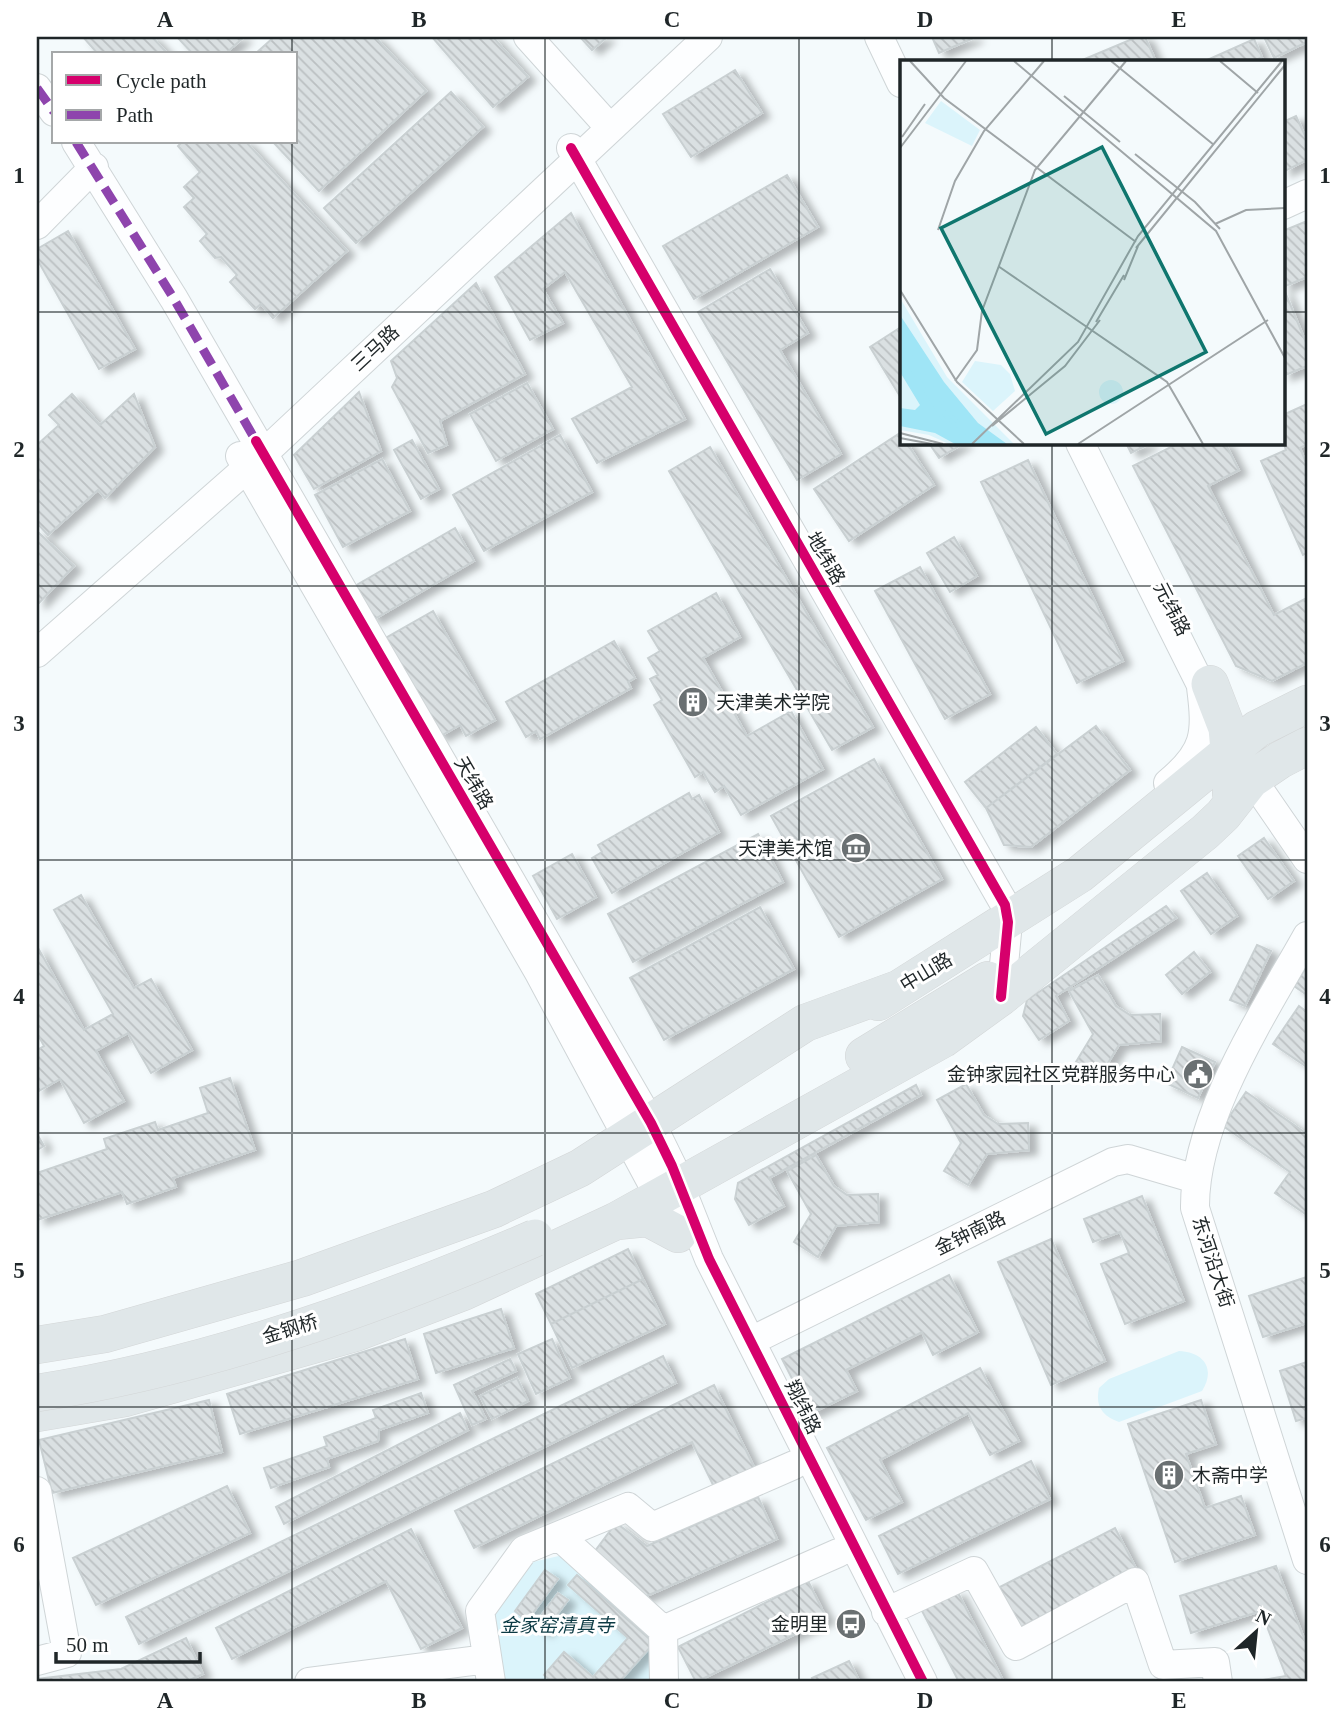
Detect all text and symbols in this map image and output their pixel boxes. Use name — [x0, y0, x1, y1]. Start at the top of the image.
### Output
text: A — [157, 7, 174, 32]
text: B — [411, 7, 427, 32]
text: C — [664, 7, 680, 32]
text: D — [917, 7, 933, 32]
text: E — [1171, 7, 1187, 32]
legend — [52, 52, 298, 144]
inset map — [900, 60, 1284, 444]
text: Cycle path — [116, 69, 207, 93]
text: Path — [116, 103, 154, 127]
text: 1 — [13, 163, 25, 188]
text: 1 — [1319, 163, 1331, 188]
street label: 三马路 — [347, 321, 403, 375]
text: 2 — [13, 437, 25, 462]
text: 2 — [1319, 437, 1331, 462]
street label: 地纬路 — [803, 528, 849, 588]
street label: 元纬路 — [1150, 579, 1194, 639]
building icon: 天津美术学院 — [676, 685, 710, 719]
place label: 天津美术学院 — [716, 692, 830, 713]
text: 3 — [13, 711, 25, 736]
text: 3 — [1319, 711, 1331, 736]
street label: 天纬路 — [451, 753, 497, 813]
museum icon: 天津美术馆 — [839, 831, 873, 865]
place label: 天津美术馆 — [738, 838, 833, 859]
street label: 中山路 — [896, 948, 956, 996]
text: 4 — [13, 984, 25, 1009]
text: 4 — [1319, 984, 1331, 1009]
public building icon: 金钟家园社区党群服务中心 — [1181, 1057, 1215, 1091]
place label: 金钟家园社区党群服务中心 — [947, 1064, 1175, 1085]
street label: 金钟南路 — [931, 1207, 1009, 1259]
street label: 东河沿大街 — [1188, 1214, 1238, 1310]
text: 5 — [13, 1258, 25, 1283]
text: 5 — [1319, 1258, 1331, 1283]
street label: 金钢桥 — [260, 1311, 320, 1347]
street label: 翔纬路 — [781, 1377, 825, 1437]
building icon: 木斋中学 — [1152, 1458, 1186, 1492]
place label: 木斋中学 — [1192, 1465, 1268, 1486]
text: 6 — [13, 1532, 25, 1557]
text: 6 — [1319, 1532, 1331, 1557]
north arrow — [1222, 1596, 1292, 1666]
text: N — [1253, 1605, 1275, 1630]
bus stop icon: 金明里 — [834, 1607, 868, 1641]
place label: 金明里 — [771, 1614, 828, 1635]
park label: 金家窑清真寺 — [500, 1615, 616, 1636]
scale bar — [56, 1621, 200, 1665]
text: 50 m — [66, 1633, 109, 1657]
text: A — [157, 1688, 174, 1713]
text: B — [411, 1688, 427, 1713]
text: C — [664, 1688, 680, 1713]
text: D — [917, 1688, 933, 1713]
text: E — [1171, 1688, 1187, 1713]

